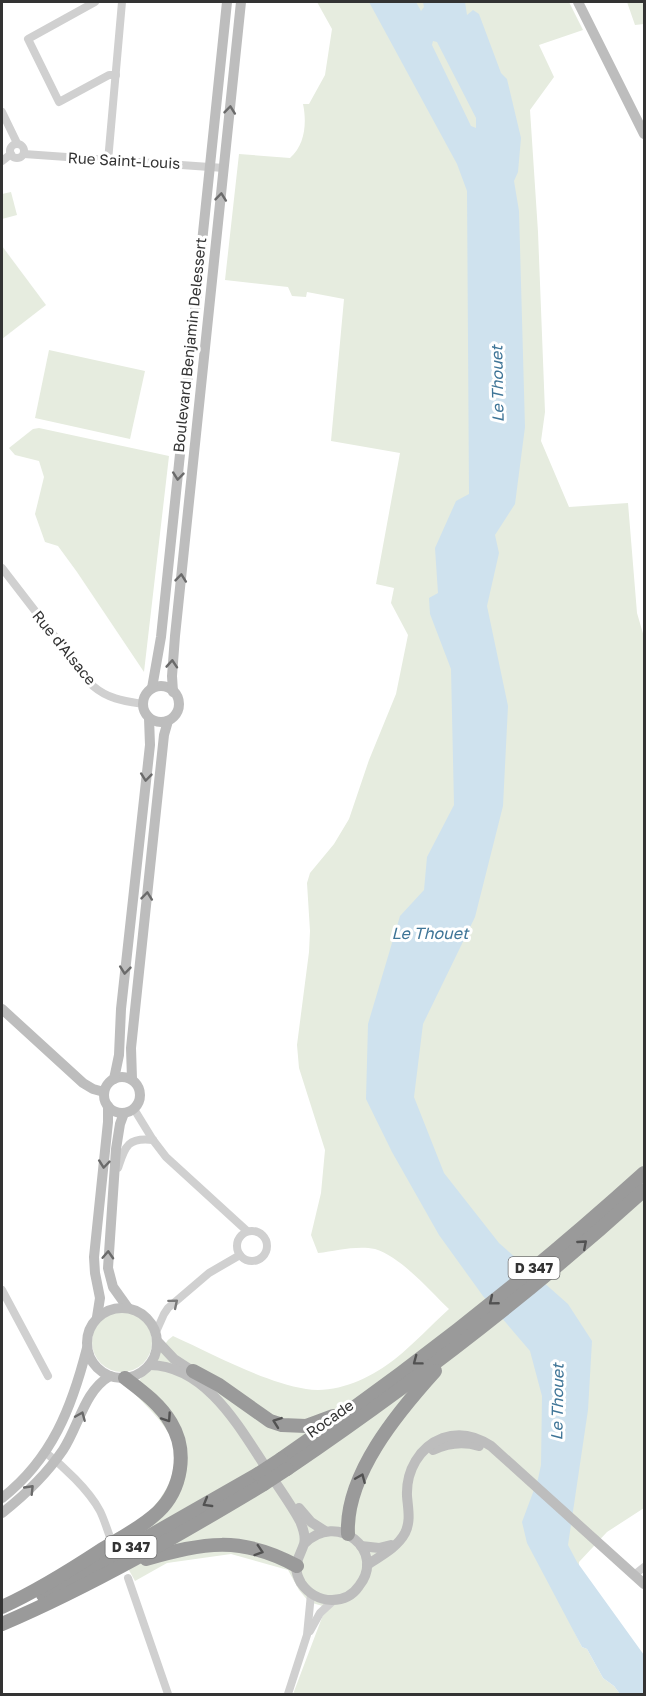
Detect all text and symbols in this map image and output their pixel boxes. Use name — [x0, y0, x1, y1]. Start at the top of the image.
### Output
one-way arrow — [223, 105, 236, 114]
street label: Rue Saint-Louis — [67, 148, 181, 172]
one-way arrow — [214, 192, 227, 202]
street label: Boulevard Benjamin Delessert — [169, 236, 209, 453]
water label: Le Thouet — [486, 344, 508, 423]
one-way arrow — [172, 471, 185, 480]
one-way arrow — [174, 574, 187, 583]
street label: Rue d'Alsace — [29, 606, 100, 688]
one-way arrow — [166, 660, 179, 669]
one-way arrow — [141, 772, 153, 781]
one-way arrow — [140, 891, 153, 900]
water label: Le Thouet — [392, 923, 470, 943]
one-way arrow — [119, 966, 132, 975]
one-way arrow — [98, 1160, 111, 1169]
one-way arrow — [576, 1241, 587, 1252]
one-way arrow — [102, 1251, 115, 1260]
road number: D 347 — [508, 1257, 560, 1279]
one-way arrow — [489, 1294, 500, 1305]
one-way arrow — [167, 1299, 178, 1310]
one-way arrow — [413, 1353, 424, 1364]
water label: Le Thouet — [546, 1362, 568, 1441]
street label: Rocade — [302, 1395, 357, 1441]
one-way arrow — [73, 1411, 85, 1422]
one-way arrow — [160, 1412, 171, 1423]
one-way arrow — [272, 1417, 283, 1429]
one-way arrow — [354, 1473, 366, 1484]
one-way arrow — [23, 1485, 34, 1496]
one-way arrow — [203, 1495, 213, 1507]
road number: D 347 — [106, 1536, 156, 1558]
one-way arrow — [253, 1544, 264, 1556]

